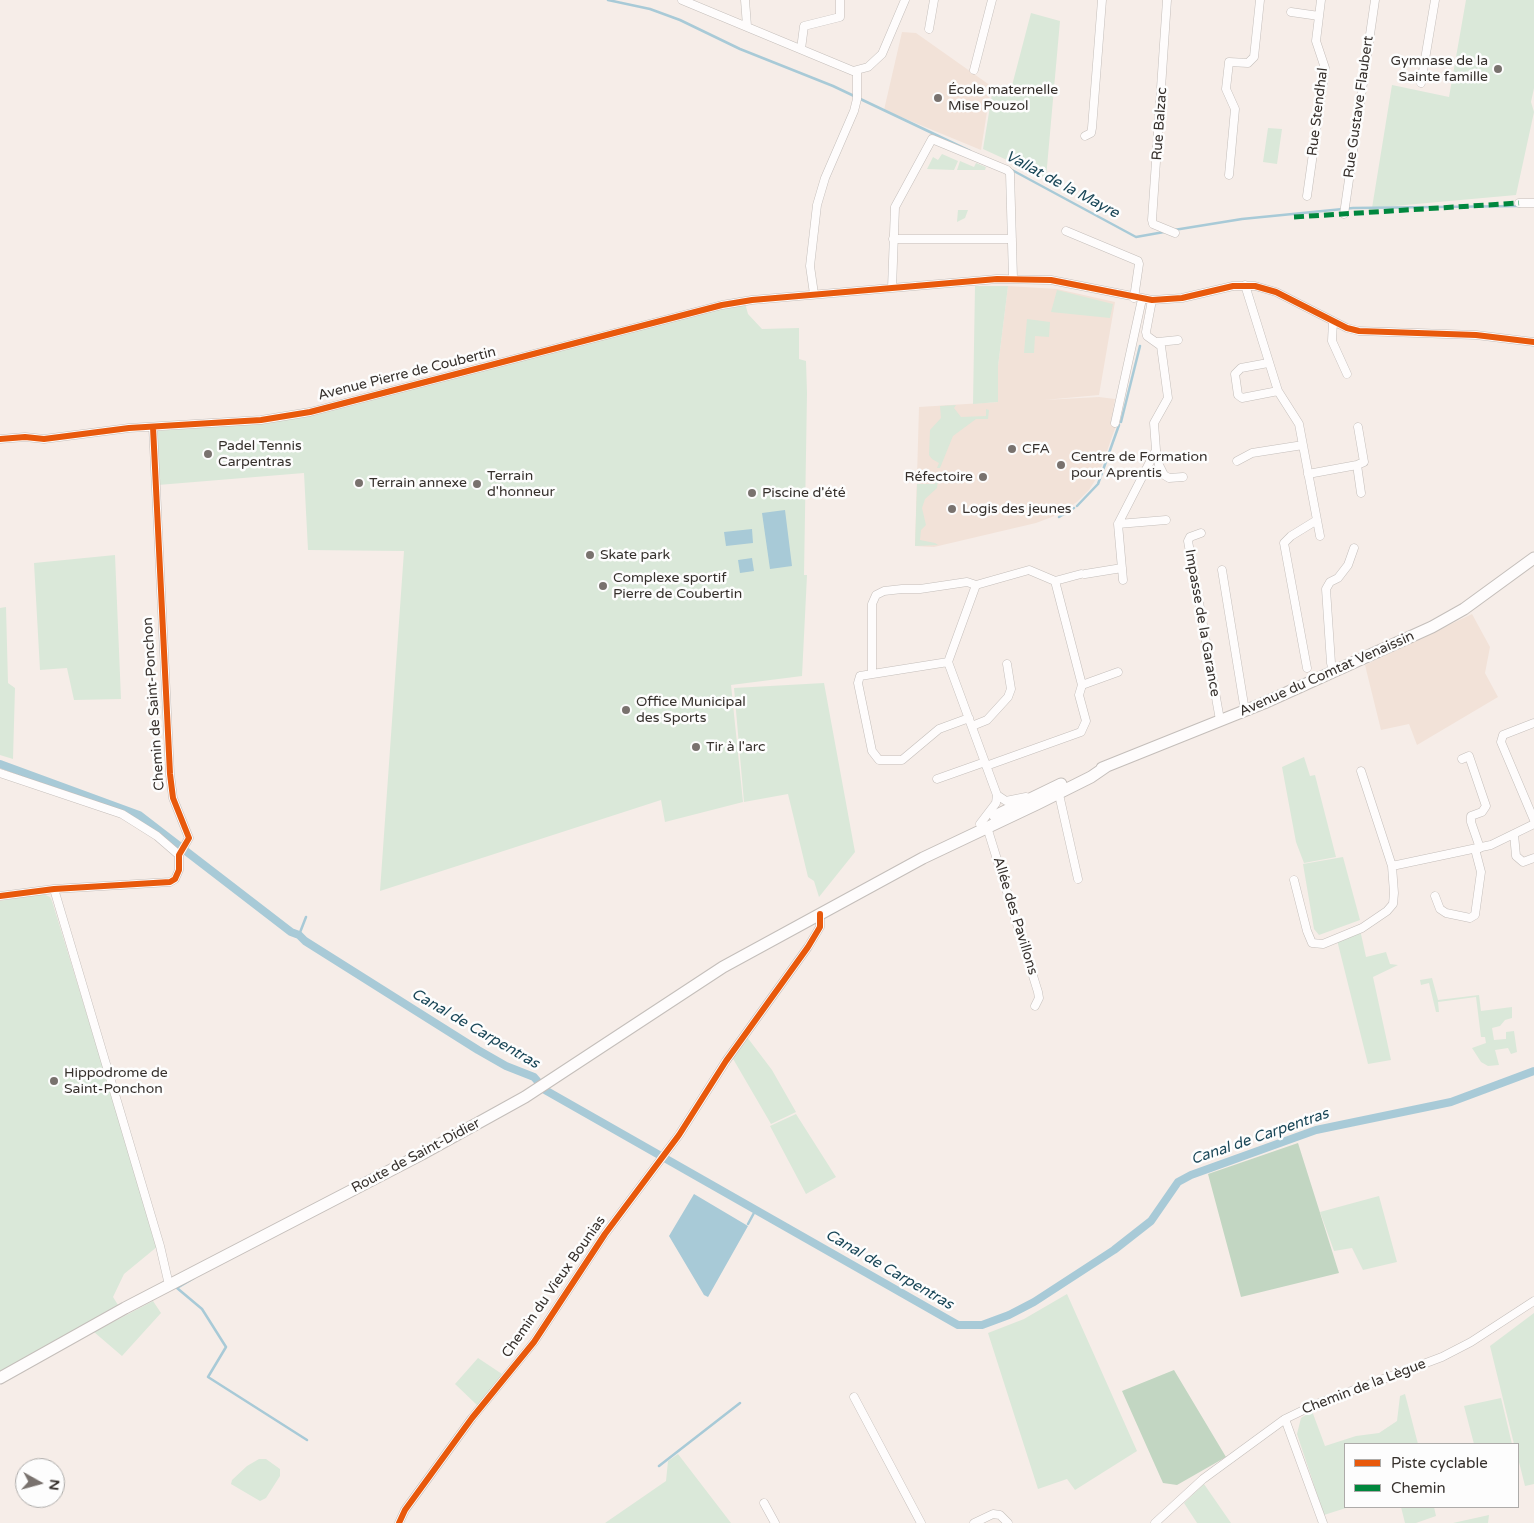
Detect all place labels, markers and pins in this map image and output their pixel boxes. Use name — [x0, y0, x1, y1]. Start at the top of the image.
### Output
place label: Gymnase de la Sainte famille — [1391, 53, 1488, 85]
marker: Gymnase de la Sainte famille — [1492, 63, 1504, 75]
place label: École maternelle Mise Pouzol — [948, 82, 1058, 114]
marker: École maternelle Mise Pouzol — [932, 92, 944, 104]
place label: Padel Tennis Carpentras — [218, 438, 302, 471]
place label: CFA — [1022, 441, 1050, 457]
marker: CFA — [1006, 443, 1018, 455]
marker: Padel Tennis Carpentras — [202, 448, 214, 460]
place label: Centre de Formation pour Aprentis — [1071, 449, 1207, 482]
marker: Centre de Formation pour Aprentis — [1055, 459, 1067, 471]
place label: Terrain d'honneur — [487, 468, 555, 501]
place label: Réfectoire — [904, 469, 973, 485]
marker: Réfectoire — [977, 471, 989, 483]
place label: Terrain annexe — [369, 475, 467, 491]
marker: Terrain annexe — [353, 477, 365, 489]
marker: Terrain d'honneur — [471, 478, 483, 490]
place label: Piscine d'été — [762, 485, 846, 501]
marker: Piscine d'été — [746, 487, 758, 499]
place label: Logis des jeunes — [962, 501, 1072, 517]
marker: Logis des jeunes — [946, 503, 958, 515]
place label: Skate park — [600, 547, 670, 563]
marker: Skate park — [584, 549, 596, 561]
place label: Complexe sportif Pierre de Coubertin — [613, 570, 742, 602]
marker: Complexe sportif Pierre de Coubertin — [597, 580, 609, 592]
place label: Office Municipal des Sports — [636, 694, 746, 726]
marker: Office Municipal des Sports — [620, 704, 632, 716]
place label: Tir à l'arc — [706, 739, 765, 755]
marker: Tir à l'arc — [690, 741, 702, 753]
place label: Hippodrome de Saint-Ponchon — [64, 1065, 168, 1098]
marker: Hippodrome de Saint-Ponchon — [48, 1075, 60, 1087]

